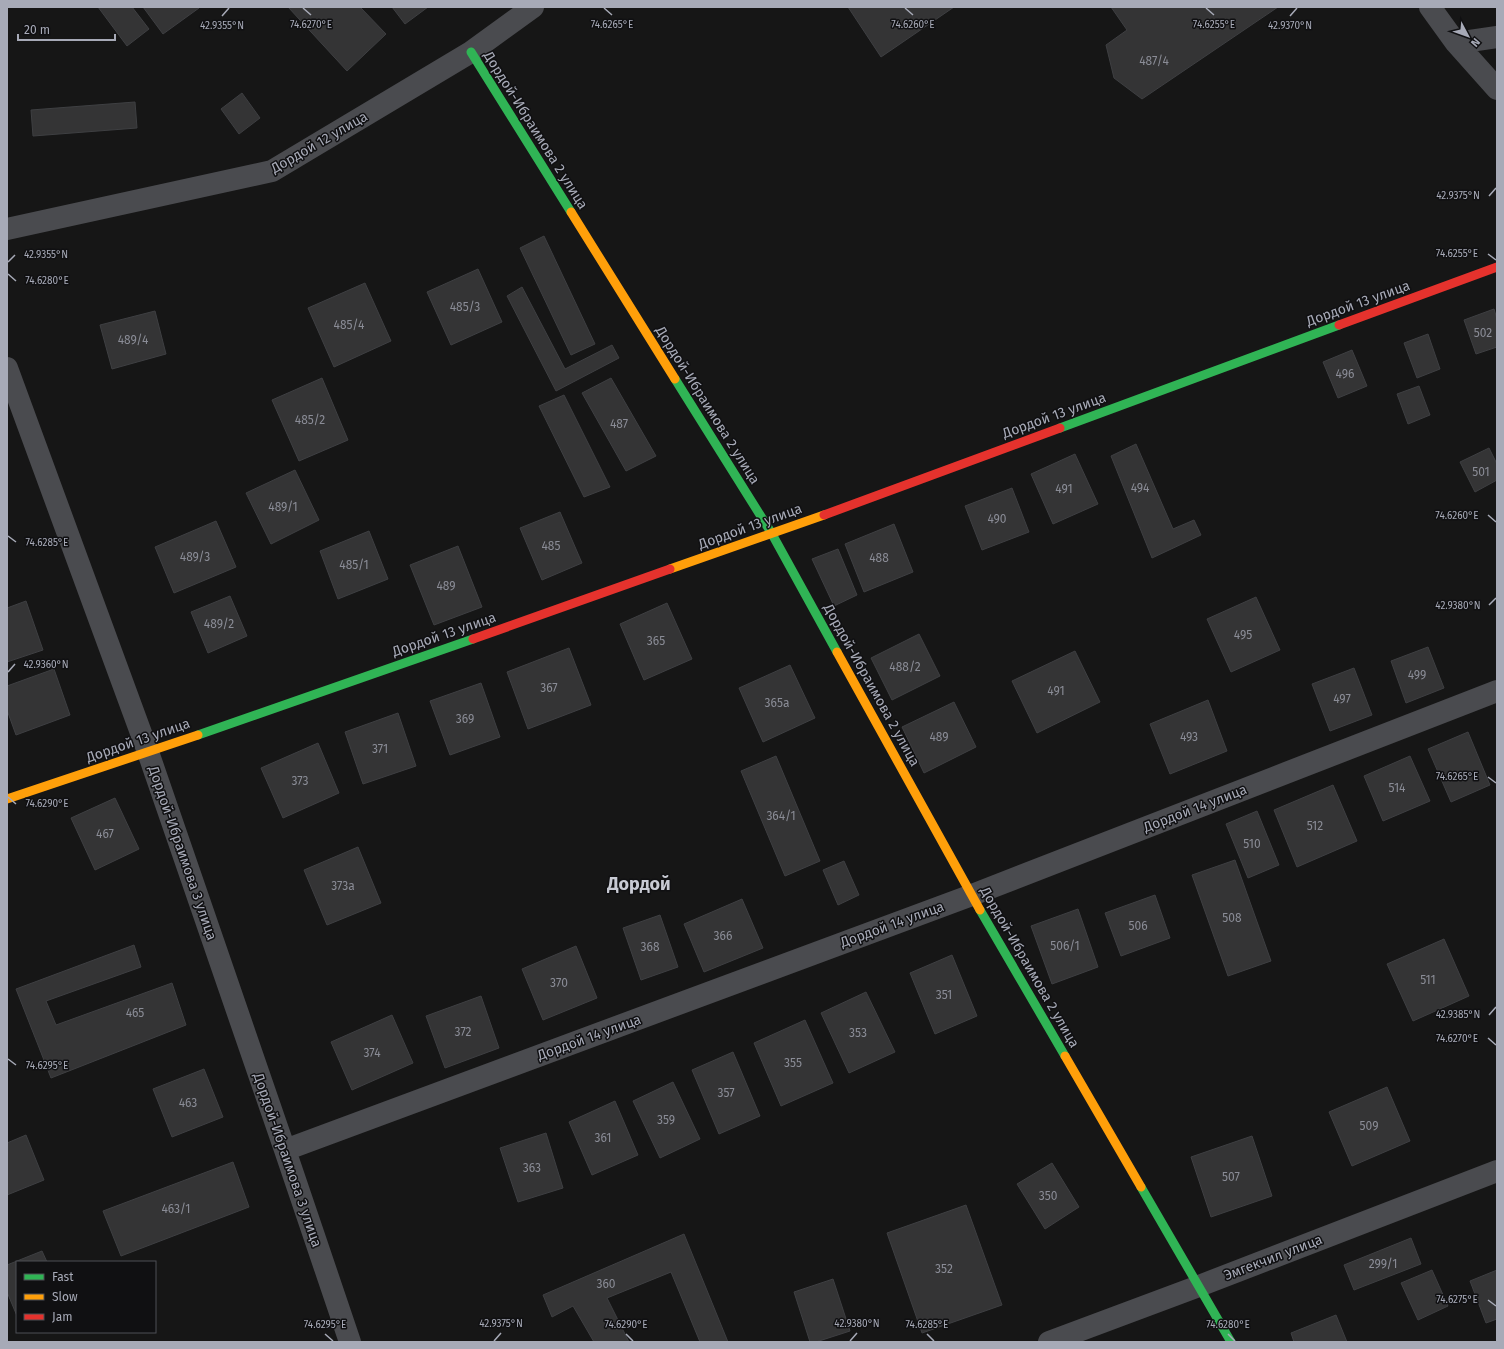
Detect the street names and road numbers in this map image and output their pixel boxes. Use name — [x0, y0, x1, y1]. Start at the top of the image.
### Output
street label: Дордой-Ибраимова 2 улица — [479, 47, 591, 212]
street label: Дордой 12 улица — [267, 108, 371, 177]
street label: Дордой 13 улица — [1303, 277, 1412, 330]
street label: Дордой-Ибраимова 2 улица — [651, 322, 763, 487]
street label: Дордой 13 улица — [999, 389, 1108, 442]
street label: Дордой 13 улица — [695, 500, 804, 553]
street label: Дордой-Ибраимова 2 улица — [819, 600, 923, 769]
street label: Дордой 13 улица — [389, 609, 498, 661]
street label: Дордой 13 улица — [83, 715, 192, 767]
street label: Дордой-Ибраимова 3 улица — [144, 763, 220, 943]
street label: Дордой 14 улица — [1140, 781, 1249, 836]
street label: Дордой-Ибраимова 2 улица — [976, 883, 1083, 1051]
street label: Дордой 14 улица — [837, 898, 946, 951]
street label: Дордой 14 улица — [534, 1011, 643, 1064]
street label: Дордой-Ибраимова 3 улица — [249, 1070, 325, 1250]
street label: Эмгекчил улица — [1222, 1231, 1325, 1284]

